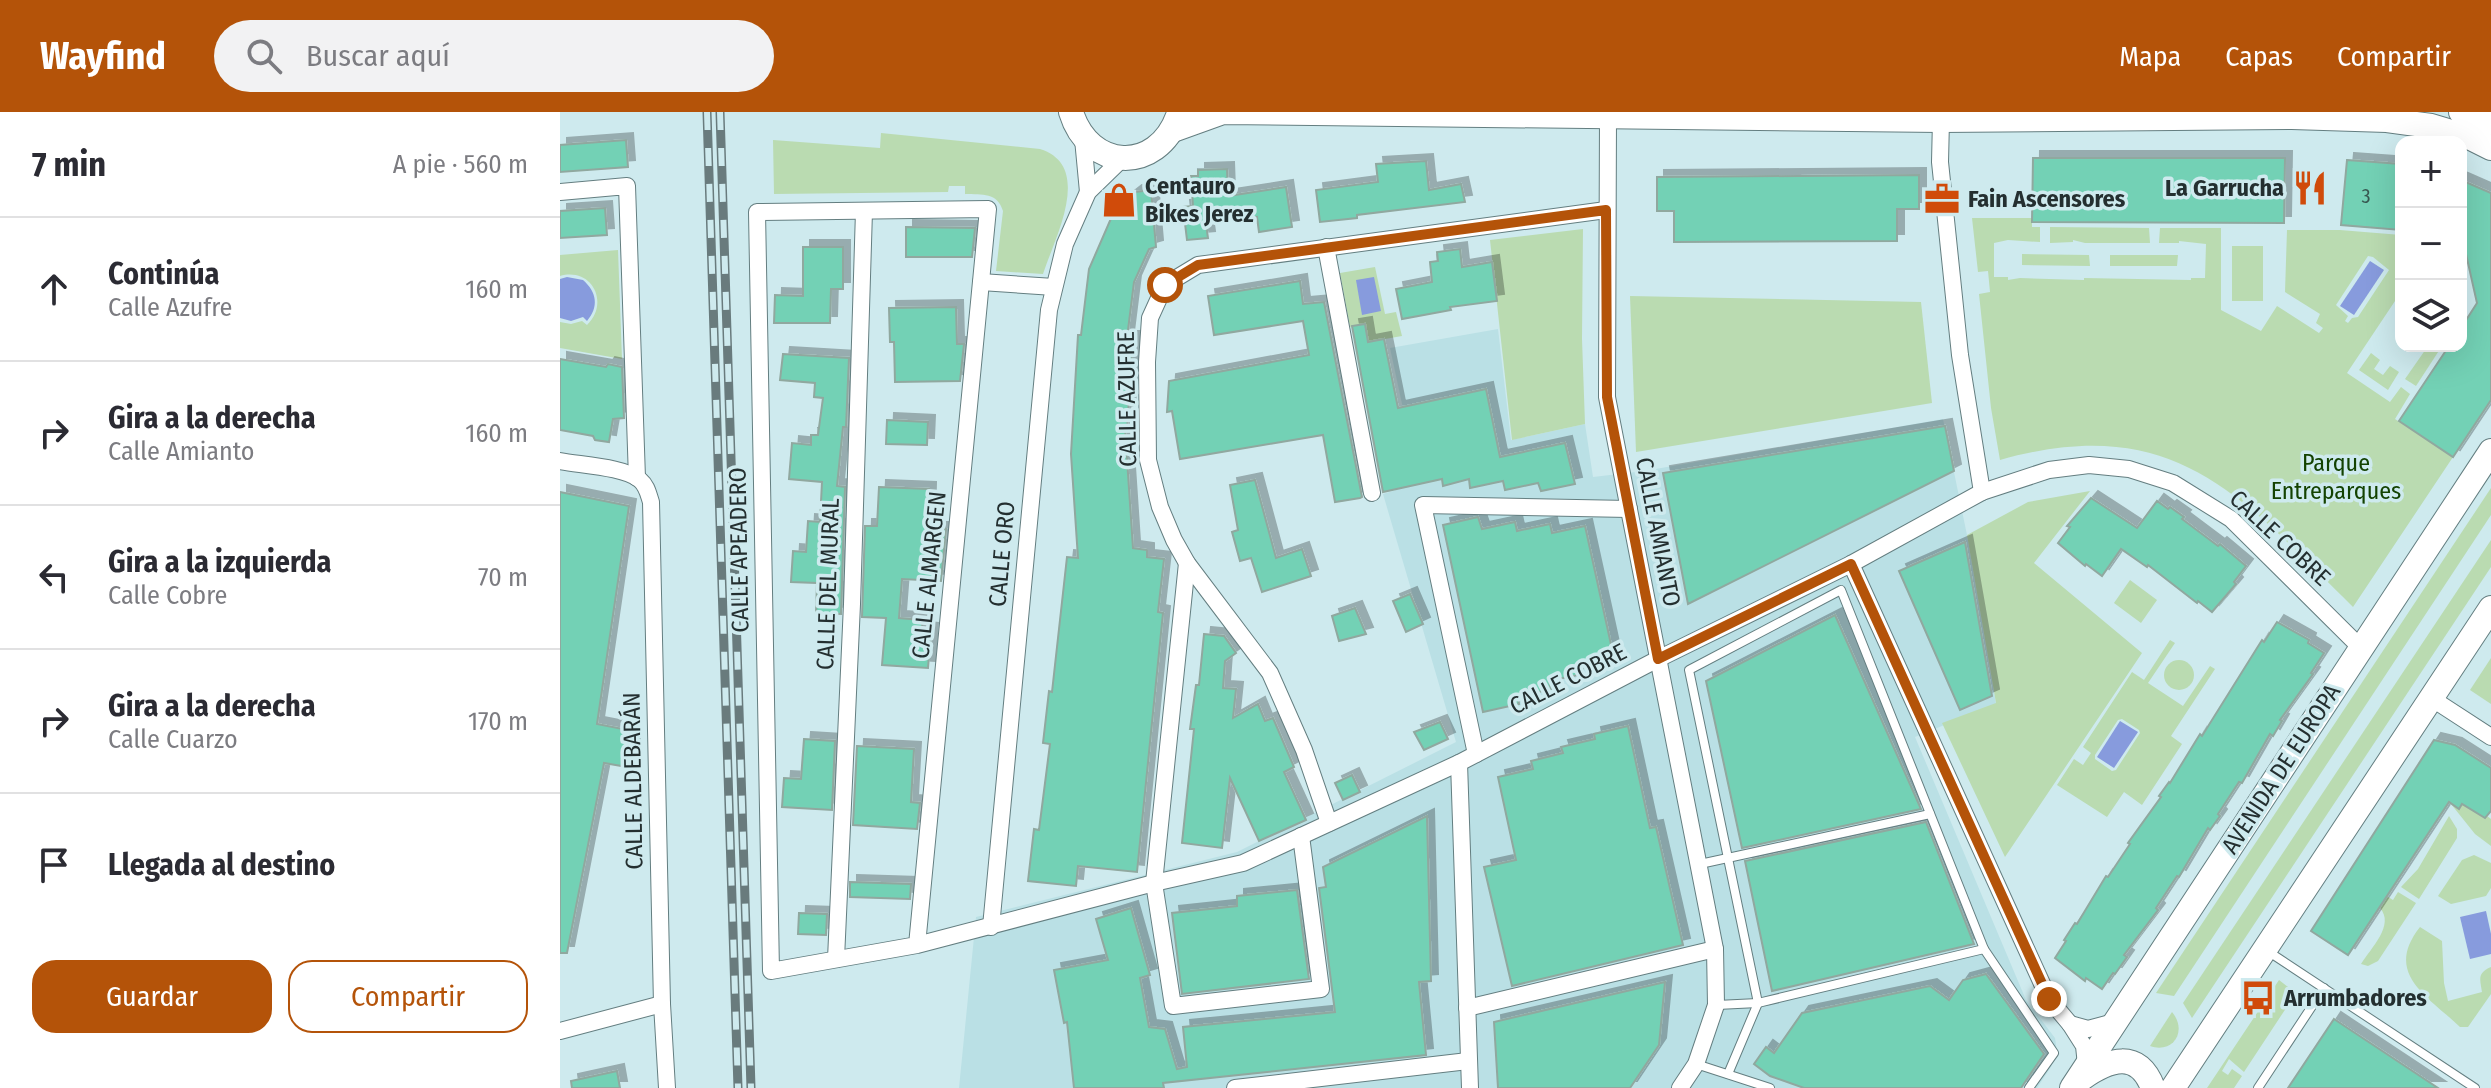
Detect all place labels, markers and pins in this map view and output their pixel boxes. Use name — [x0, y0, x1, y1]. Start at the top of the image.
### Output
restaurant icon: La Garrucha — [2291, 169, 2329, 207]
place label: Centauro Bikes Jerez — [1145, 172, 1253, 228]
place label: La Garrucha — [2165, 174, 2284, 202]
office icon: Fain Ascensores — [1923, 180, 1961, 218]
shop icon: Centauro Bikes Jerez — [1100, 181, 1138, 219]
place label: Fain Ascensores — [1968, 185, 2126, 213]
bus stop icon: Arrumbadores — [2239, 979, 2277, 1017]
place label: Arrumbadores — [2283, 984, 2427, 1012]

